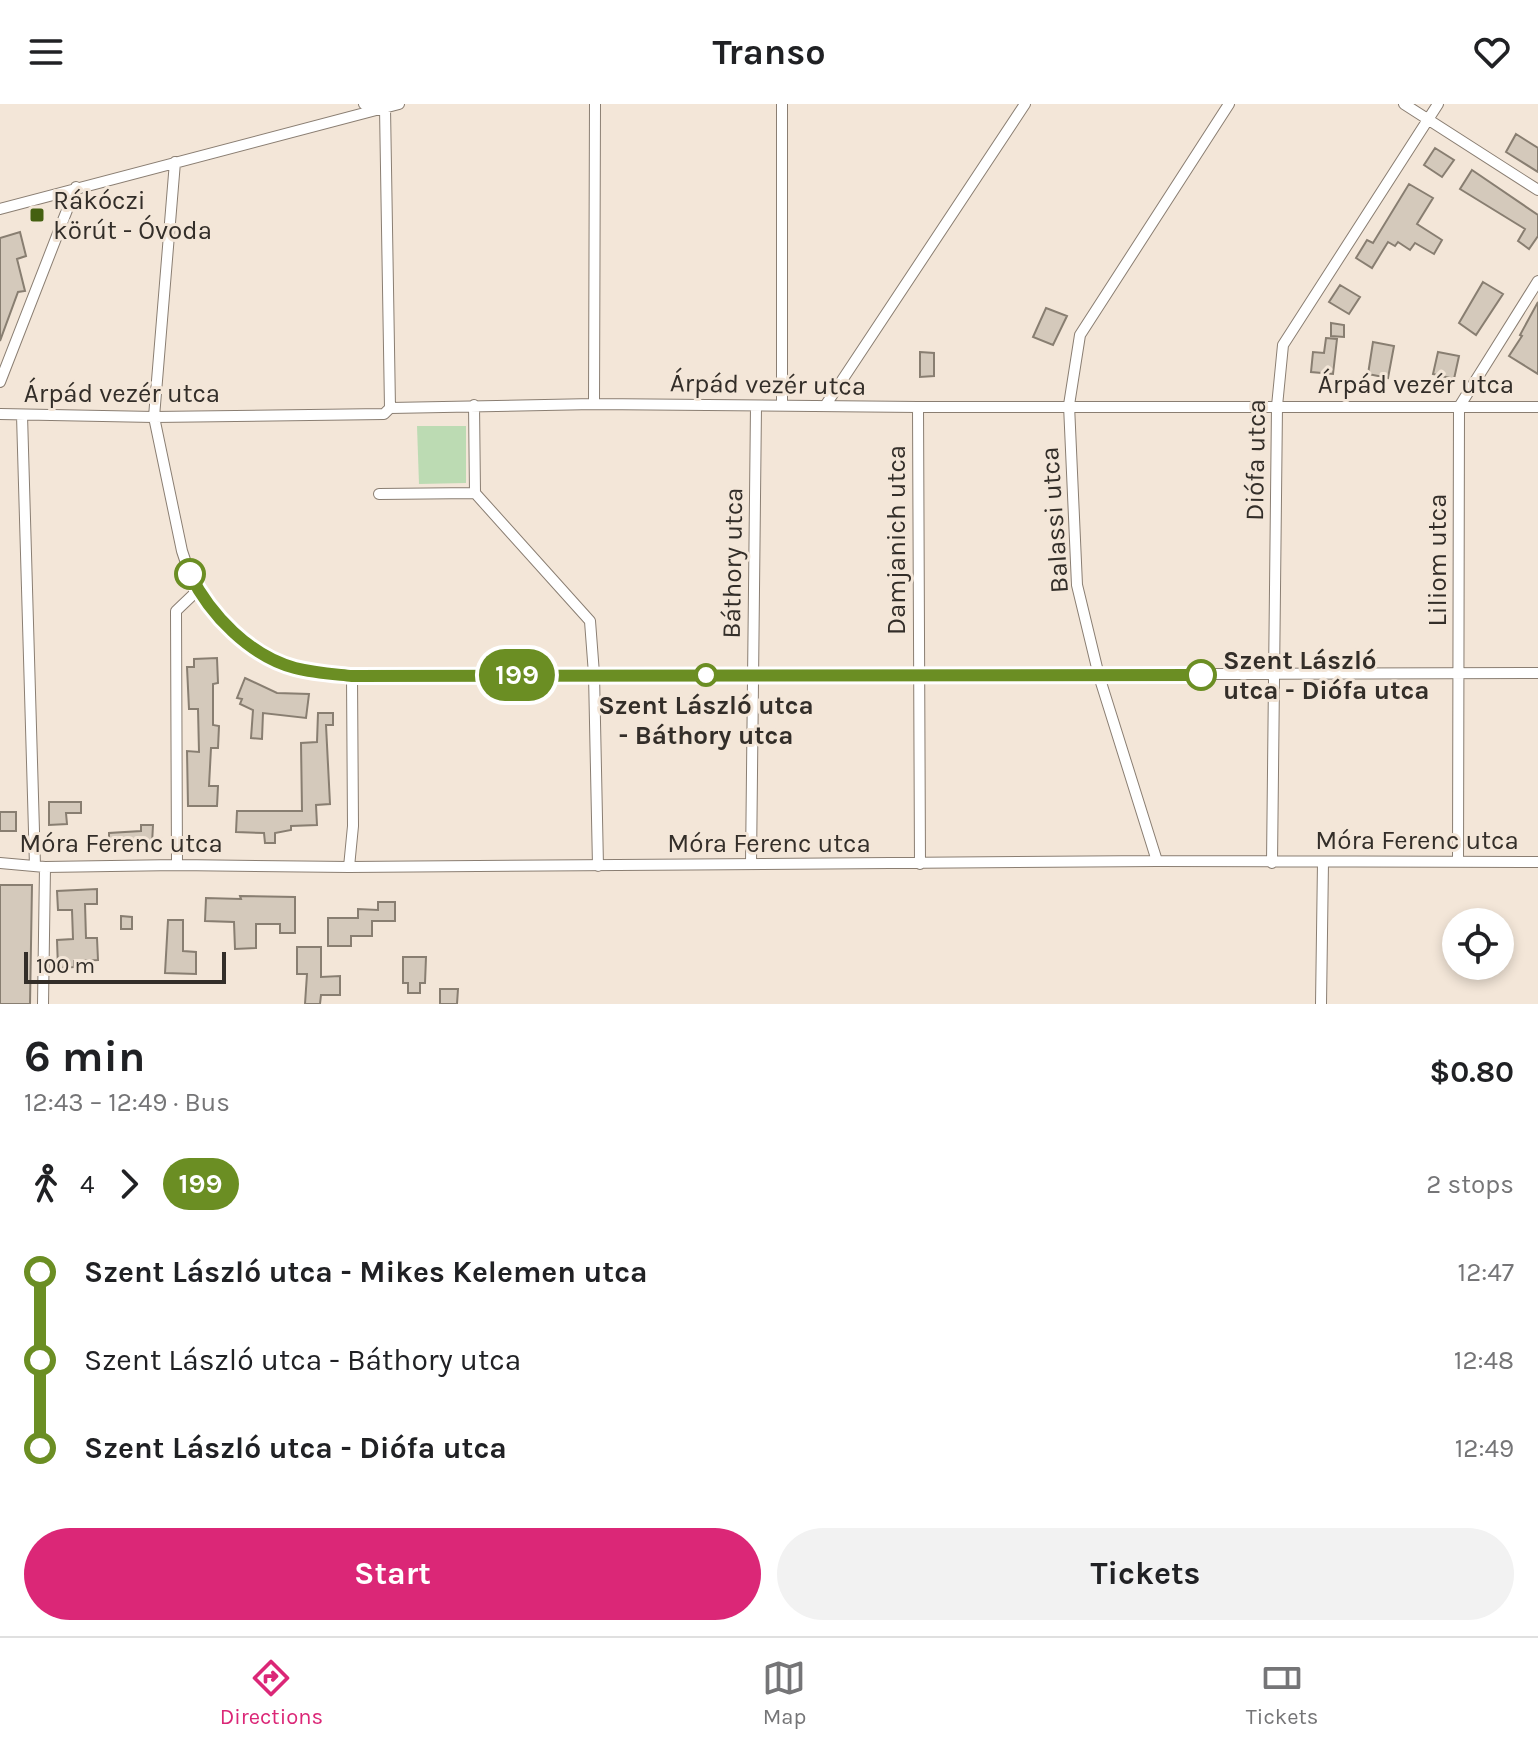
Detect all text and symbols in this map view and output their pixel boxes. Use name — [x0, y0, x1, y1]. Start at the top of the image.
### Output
icon: menu — [24, 30, 68, 74]
icon: heart — [1470, 30, 1514, 74]
text: Transo — [712, 31, 826, 73]
place label: Rákóczi körút - Óvoda — [53, 185, 212, 246]
marker: Rákóczi körút - Óvoda — [28, 206, 46, 224]
street label: Árpád vezér utca — [670, 366, 866, 402]
street label: Árpád vezér utca — [1318, 368, 1514, 400]
street label: Árpád vezér utca — [24, 377, 220, 409]
street label: Diófa utca — [1239, 399, 1272, 521]
street label: Damjanich utca — [881, 445, 912, 635]
street label: Balassi utca — [1034, 446, 1075, 594]
street label: Báthory utca — [716, 487, 749, 639]
street label: Liliom utca — [1422, 494, 1453, 626]
unlabelled marker — [175, 559, 205, 589]
place label: Szent László utca - Diófa utca — [1223, 645, 1429, 706]
line badge: 199 — [471, 649, 563, 701]
text: 199 — [495, 658, 539, 691]
marker: Szent László utca - Diófa utca — [1186, 660, 1216, 690]
marker: Szent László utca - Báthory utca — [695, 664, 717, 686]
place label: Szent László utca - Báthory utca — [598, 690, 814, 751]
street label: Móra Ferenc utca — [1315, 825, 1519, 856]
street label: Móra Ferenc utca — [19, 828, 223, 859]
street label: Móra Ferenc utca — [667, 828, 871, 859]
map controls — [1442, 908, 1514, 980]
button: locate — [1442, 908, 1514, 980]
scale bar — [24, 948, 226, 984]
text: 100 m — [36, 953, 95, 979]
text: 6 min — [24, 1031, 145, 1082]
text: $0.80 — [1430, 1054, 1514, 1090]
text: 12:43 – 12:49 · Bus — [24, 1087, 230, 1118]
icon: walk — [24, 1162, 68, 1206]
icon: forward — [107, 1162, 151, 1206]
text: 199 — [179, 1167, 223, 1200]
text: 4 — [80, 1169, 95, 1200]
text: 2 stops — [1426, 1169, 1514, 1200]
text: Szent László utca - Mikes Kelemen utca — [84, 1254, 648, 1290]
text: 12:47 — [1458, 1257, 1514, 1288]
text: Szent László utca - Báthory utca — [84, 1342, 521, 1378]
text: 12:48 — [1454, 1345, 1514, 1376]
text: Szent László utca - Diófa utca — [84, 1430, 507, 1466]
text: 12:49 — [1455, 1433, 1514, 1464]
button: Start — [24, 1528, 761, 1620]
button: Tickets — [777, 1528, 1514, 1620]
tab: Directions — [220, 1656, 323, 1730]
tab: Map — [762, 1656, 806, 1730]
tab: Tickets — [1246, 1656, 1318, 1730]

